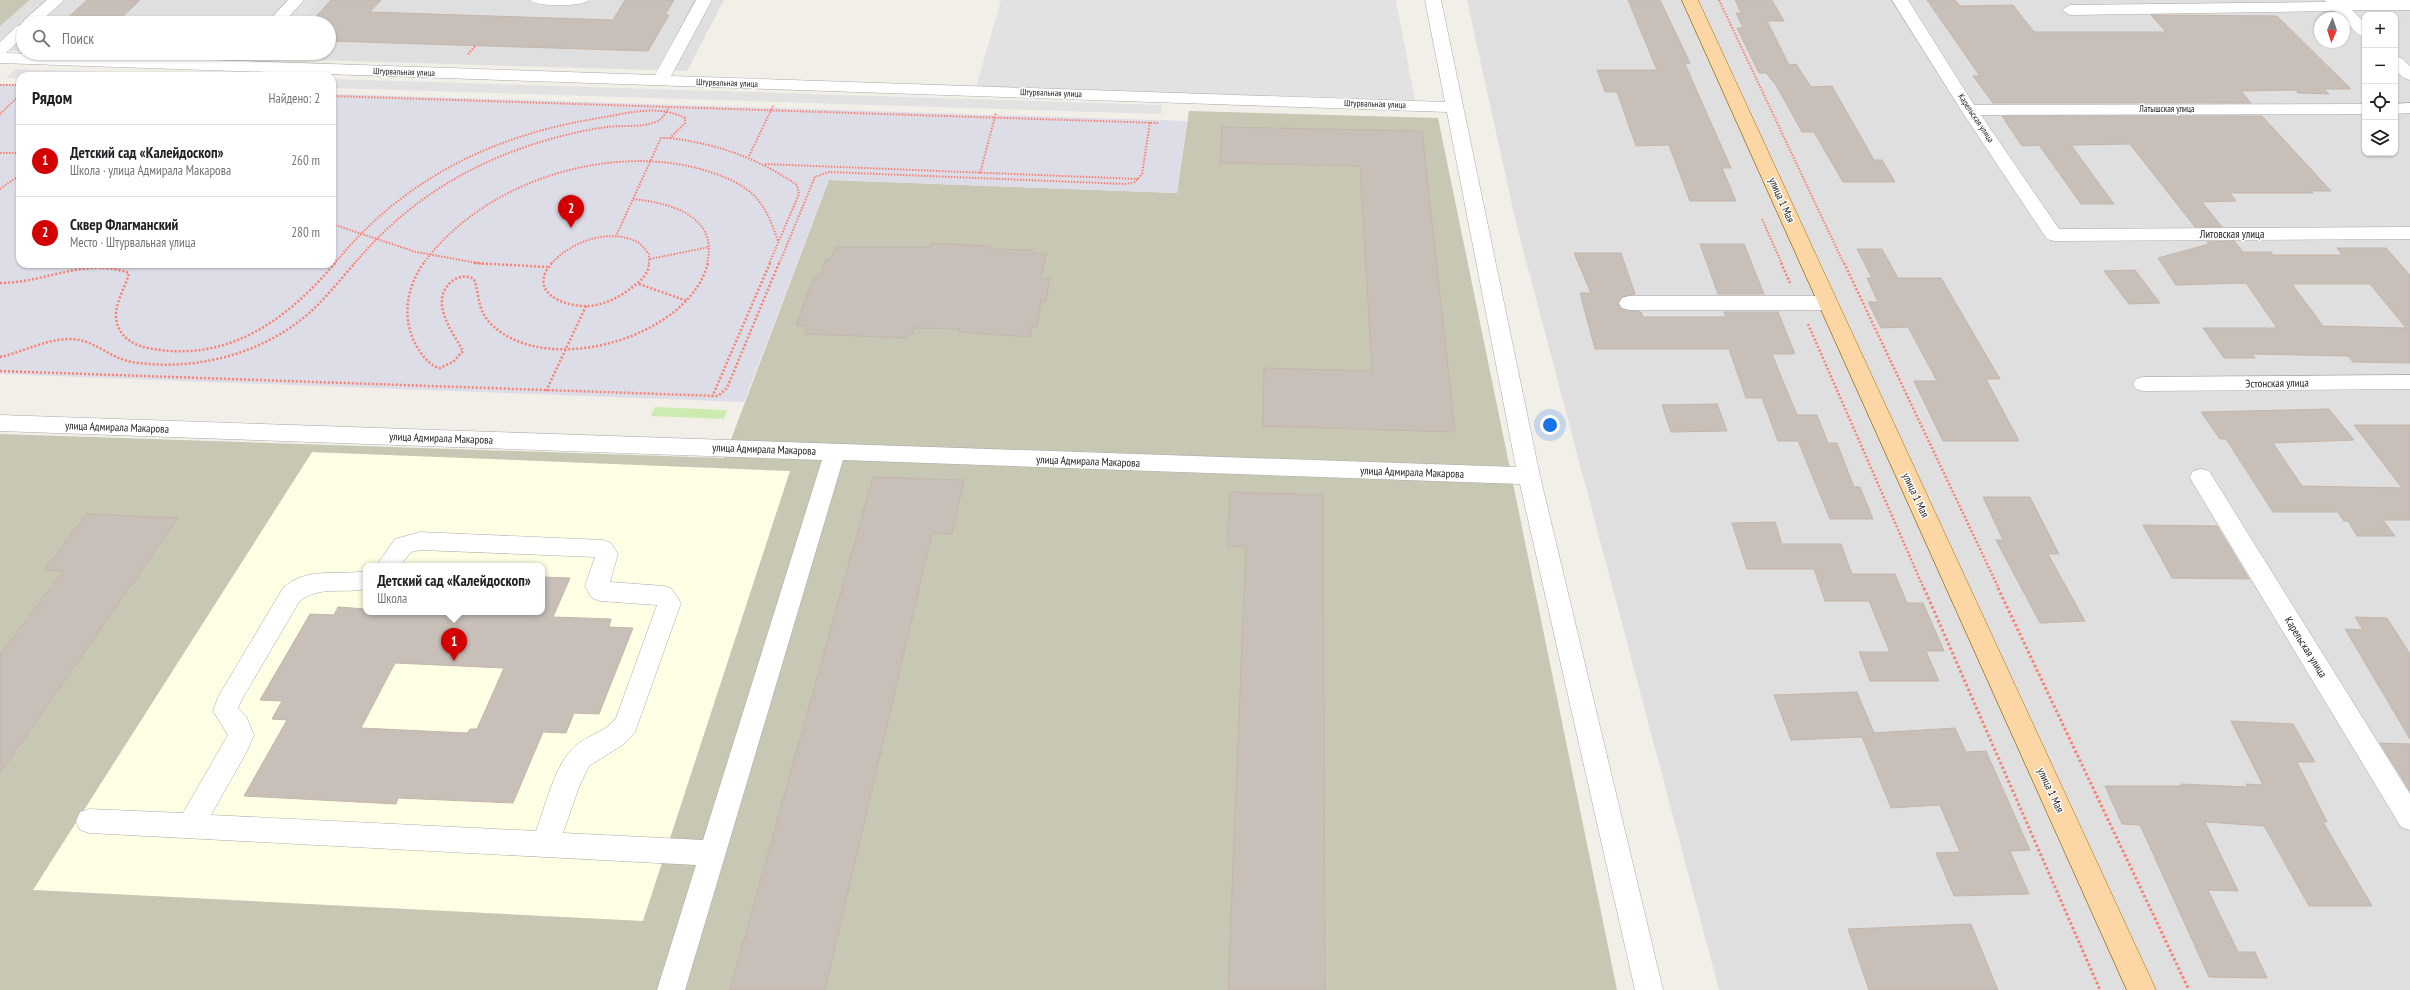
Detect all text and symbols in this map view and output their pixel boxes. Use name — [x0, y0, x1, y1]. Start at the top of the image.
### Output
north arrow — [2314, 12, 2350, 48]
map controls — [2362, 12, 2398, 156]
button: + — [2362, 12, 2398, 48]
search box — [16, 16, 336, 60]
icon: search — [30, 27, 52, 49]
text: Поиск — [62, 29, 94, 48]
button: − — [2362, 48, 2398, 84]
street label: Штурвальная улица — [373, 65, 436, 78]
street label: Штурвальная улица — [696, 76, 759, 89]
button: locate — [2362, 84, 2398, 120]
street label: Штурвальная улица — [1020, 86, 1083, 99]
text: Рядом — [32, 87, 72, 109]
text: Найдено: 2 — [269, 90, 320, 107]
street label: Карельская улица — [1956, 91, 1997, 145]
street label: Штурвальная улица — [1344, 97, 1407, 110]
street label: Латышская улица — [2138, 103, 2195, 114]
button: layers — [2362, 120, 2398, 156]
text: Детский сад «Калейдоскоп» — [70, 143, 224, 162]
text: 1 — [42, 152, 48, 169]
text: 260 m — [291, 152, 320, 169]
text: Школа · улица Адмирала Макарова — [70, 162, 231, 179]
street label: улица 1 Мая — [1766, 175, 1798, 225]
pin: 2 — [558, 195, 584, 228]
text: Сквер Флагманский — [70, 215, 178, 234]
text: 2 — [42, 224, 48, 241]
text: 280 m — [291, 224, 320, 241]
street label: Литовская улица — [2199, 227, 2264, 241]
text: Место · Штурвальная улица — [70, 234, 196, 251]
street label: Эстонская улица — [2245, 375, 2309, 391]
your location — [1540, 415, 1560, 435]
street label: улица Адмирала Макарова — [65, 418, 169, 436]
street label: улица Адмирала Макарова — [389, 429, 493, 447]
street label: улица Адмирала Макарова — [712, 440, 816, 458]
street label: улица Адмирала Макарова — [1036, 452, 1140, 470]
street label: улица Адмирала Макарова — [1360, 463, 1464, 481]
street label: улица 1 Мая — [1900, 470, 1932, 520]
popup — [363, 563, 545, 615]
text: Детский сад «Калейдоскоп» — [377, 571, 531, 590]
text: Школа — [377, 590, 407, 607]
street label: Карельская улица — [2282, 614, 2330, 680]
pin: 1 — [441, 628, 467, 661]
street label: улица 1 Мая — [2035, 765, 2067, 815]

